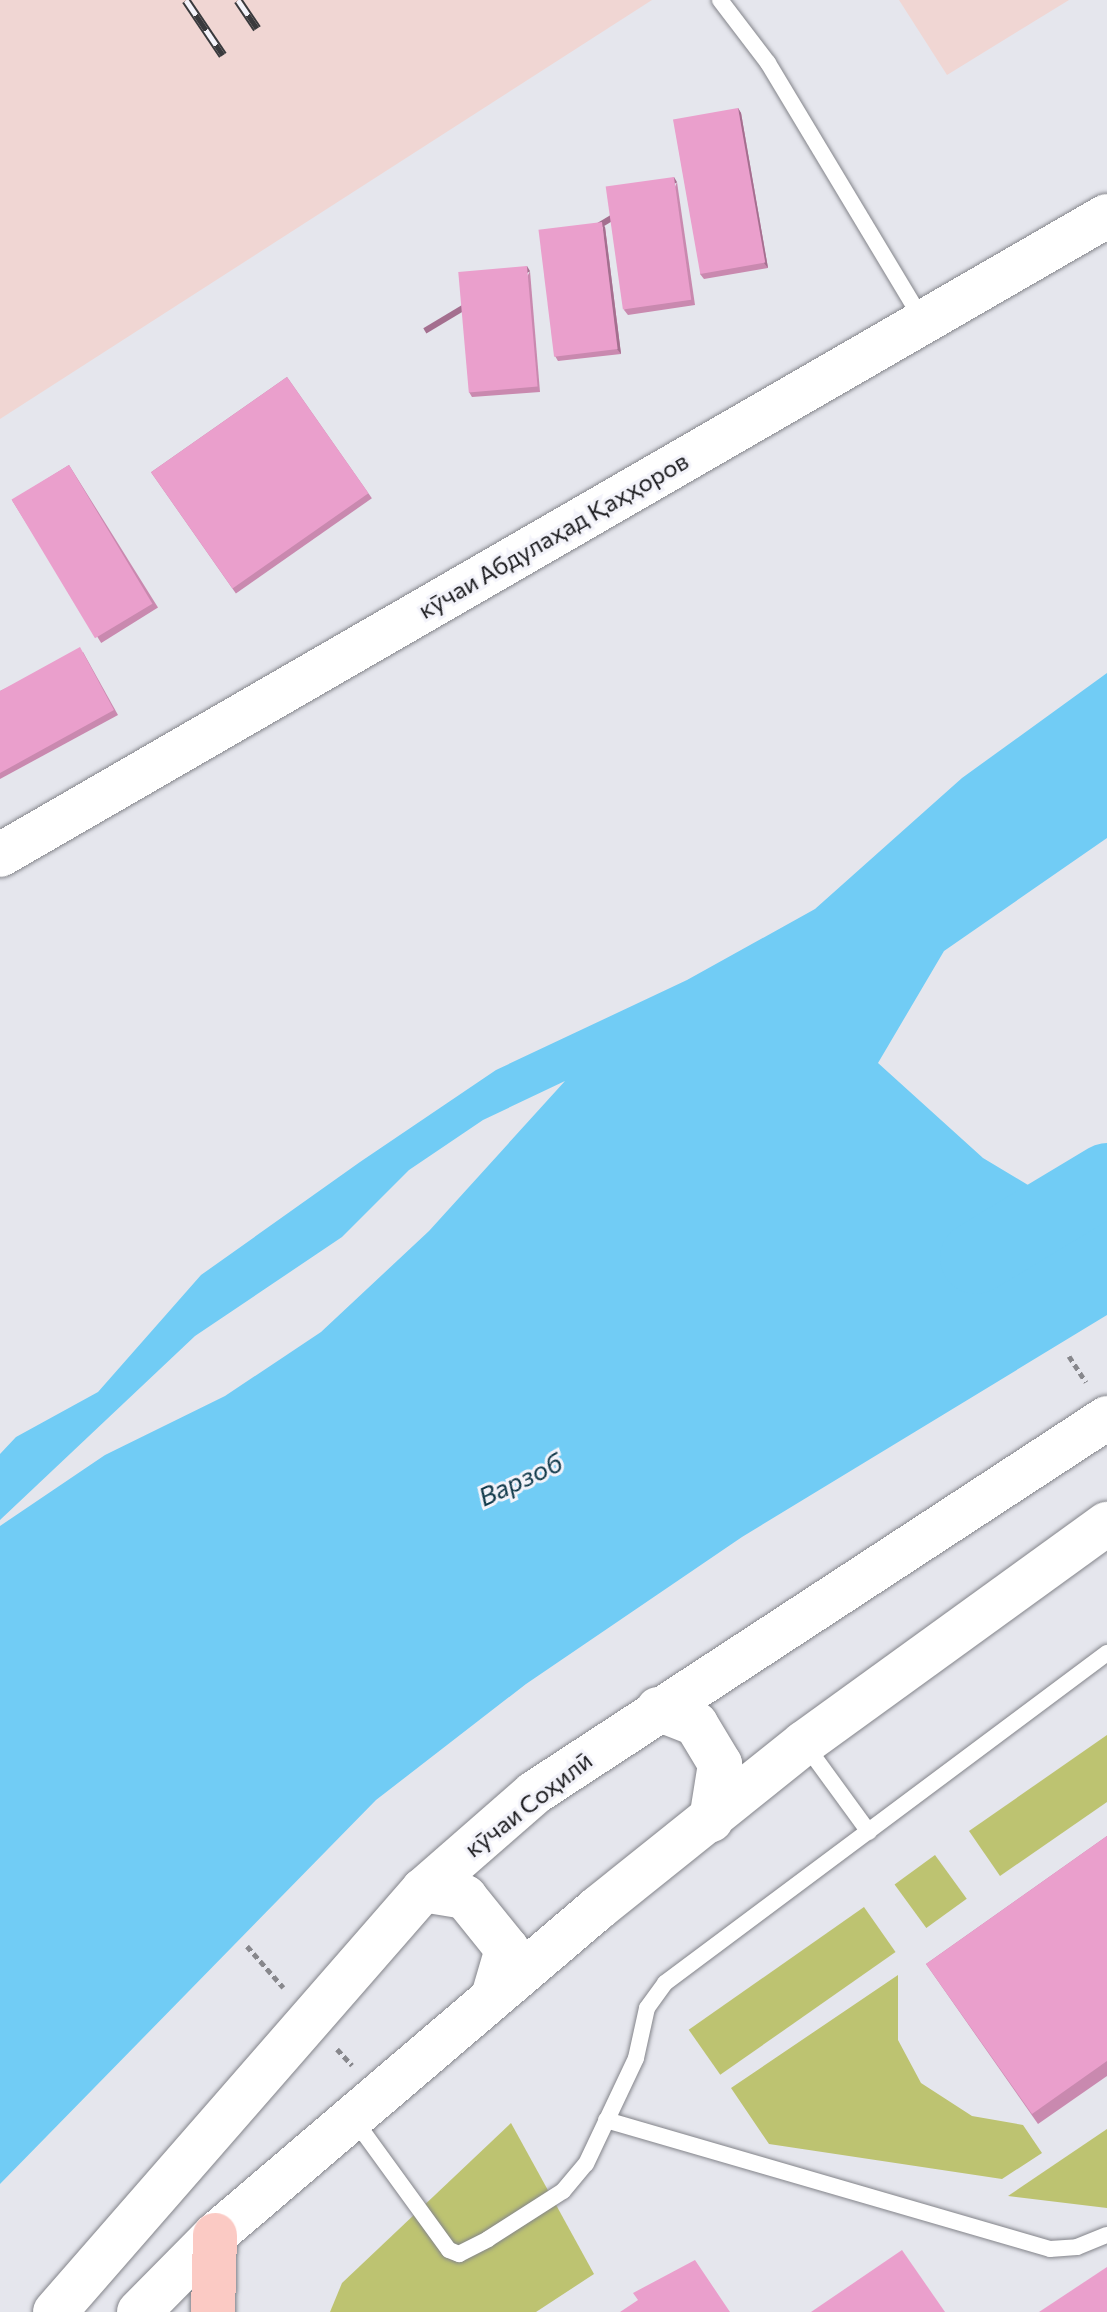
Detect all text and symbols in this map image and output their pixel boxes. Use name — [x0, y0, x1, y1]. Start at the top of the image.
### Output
street label: кӯчаи Абдулаҳад Қаҳҳоров — [413, 446, 693, 624]
water label: Варзоб — [473, 1446, 567, 1512]
street label: кӯчаи Соҳилӣ — [459, 1745, 597, 1863]

